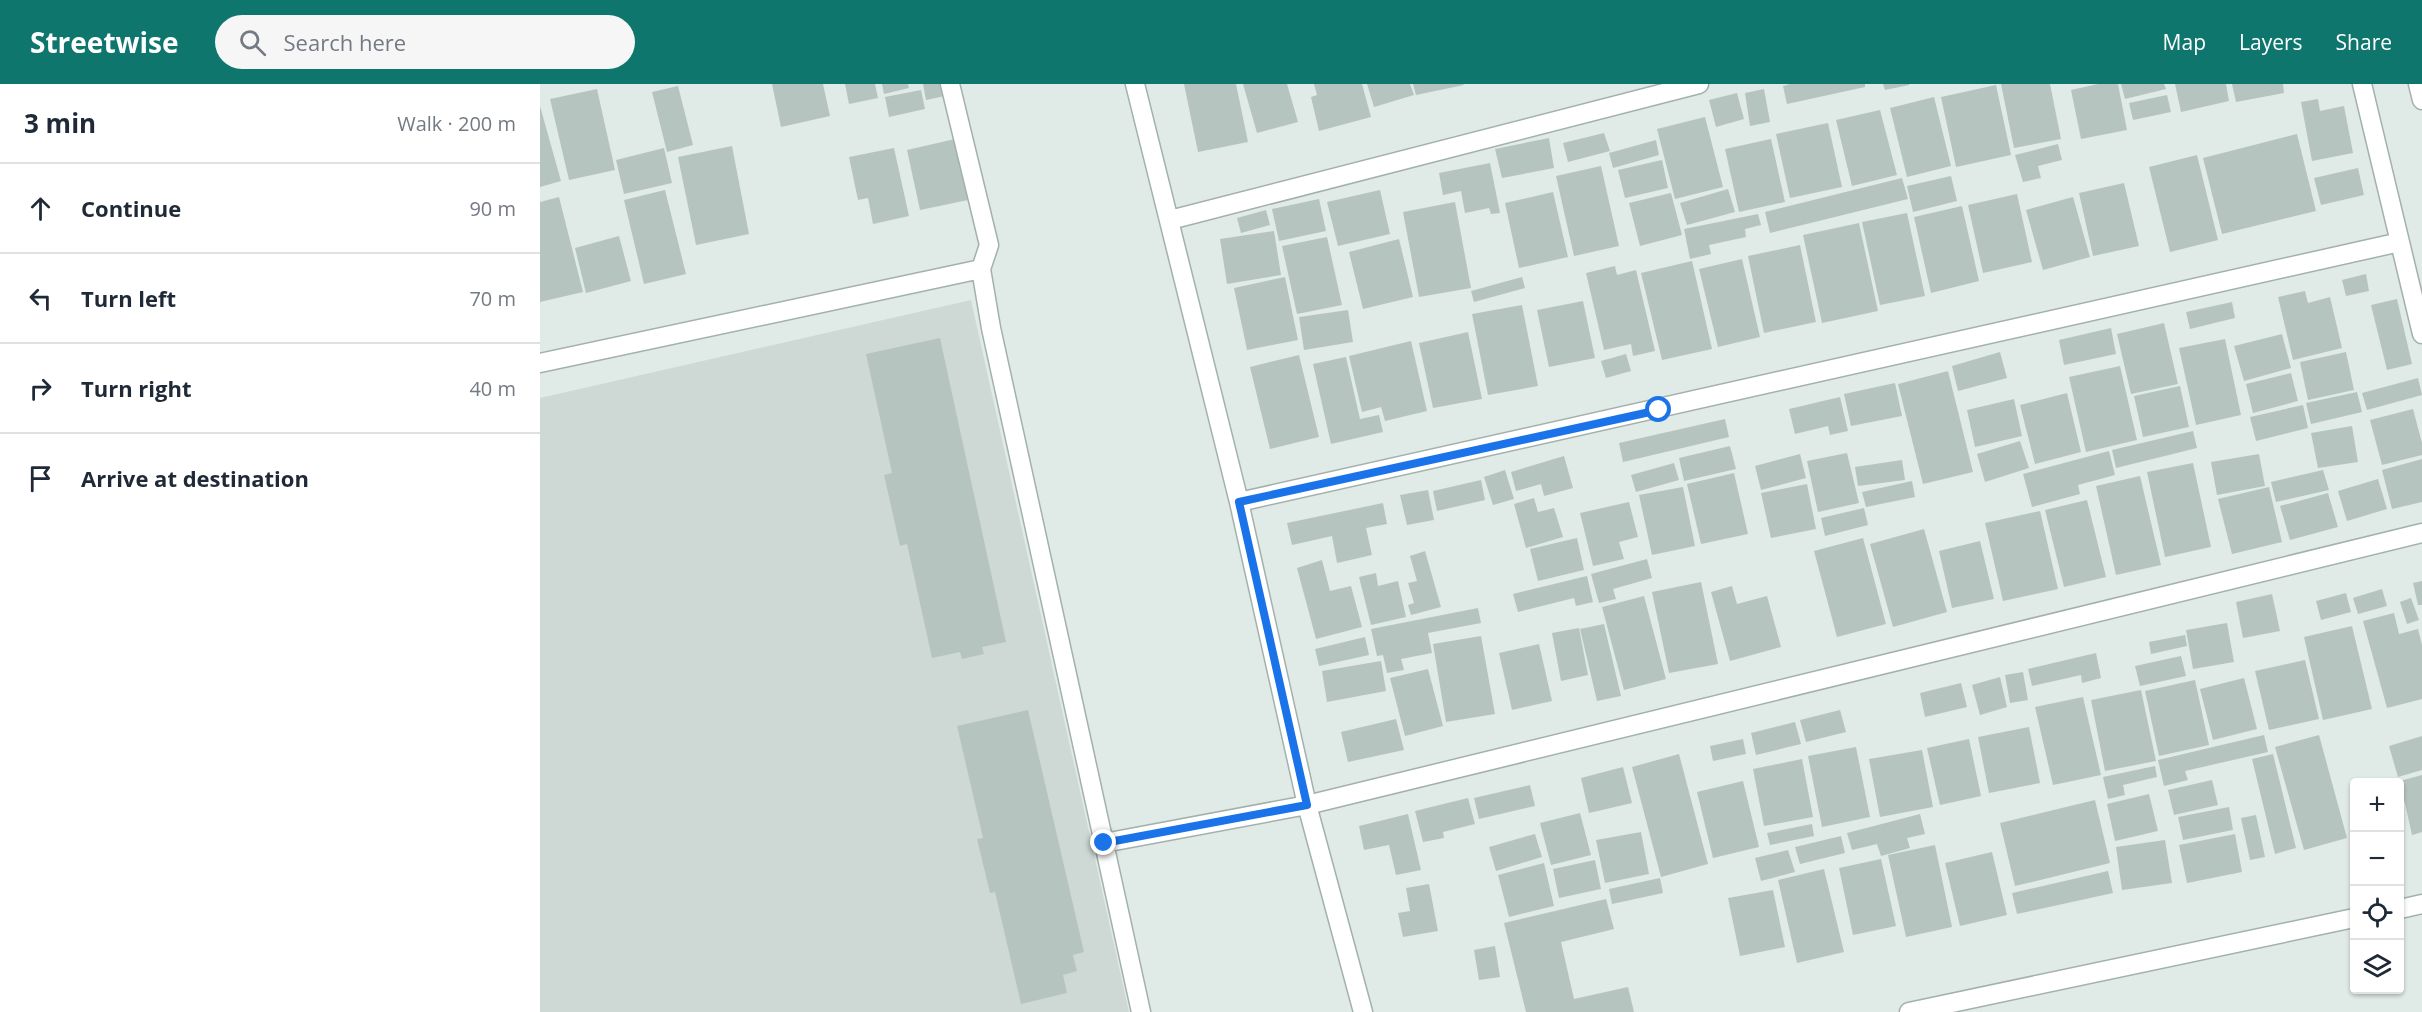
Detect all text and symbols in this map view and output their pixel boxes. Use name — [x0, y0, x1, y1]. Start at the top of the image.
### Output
search box — [215, 15, 635, 69]
text: Streetwise — [30, 23, 179, 61]
icon: search — [236, 26, 269, 59]
text: Search here — [284, 27, 406, 57]
text: Map — [2163, 28, 2206, 56]
text: Layers — [2239, 28, 2303, 56]
text: Share — [2336, 28, 2392, 56]
text: 3 min — [24, 105, 96, 141]
text: Walk · 200 m — [397, 110, 516, 137]
icon: ahead — [24, 192, 57, 225]
text: Continue — [81, 193, 181, 223]
text: 90 m — [469, 195, 516, 222]
icon: left — [24, 282, 57, 315]
text: Turn left — [81, 283, 176, 313]
text: 70 m — [469, 285, 516, 312]
icon: right — [24, 372, 57, 405]
text: Turn right — [81, 373, 192, 403]
text: 40 m — [469, 375, 516, 402]
route start — [1645, 396, 1671, 422]
icon: arrive — [24, 462, 57, 495]
text: Arrive at destination — [81, 463, 309, 493]
map controls — [2350, 778, 2404, 994]
button: + — [2350, 778, 2404, 832]
route end — [1090, 829, 1116, 855]
button: − — [2350, 832, 2404, 886]
button: locate — [2350, 886, 2404, 940]
button: layers — [2350, 940, 2404, 994]

